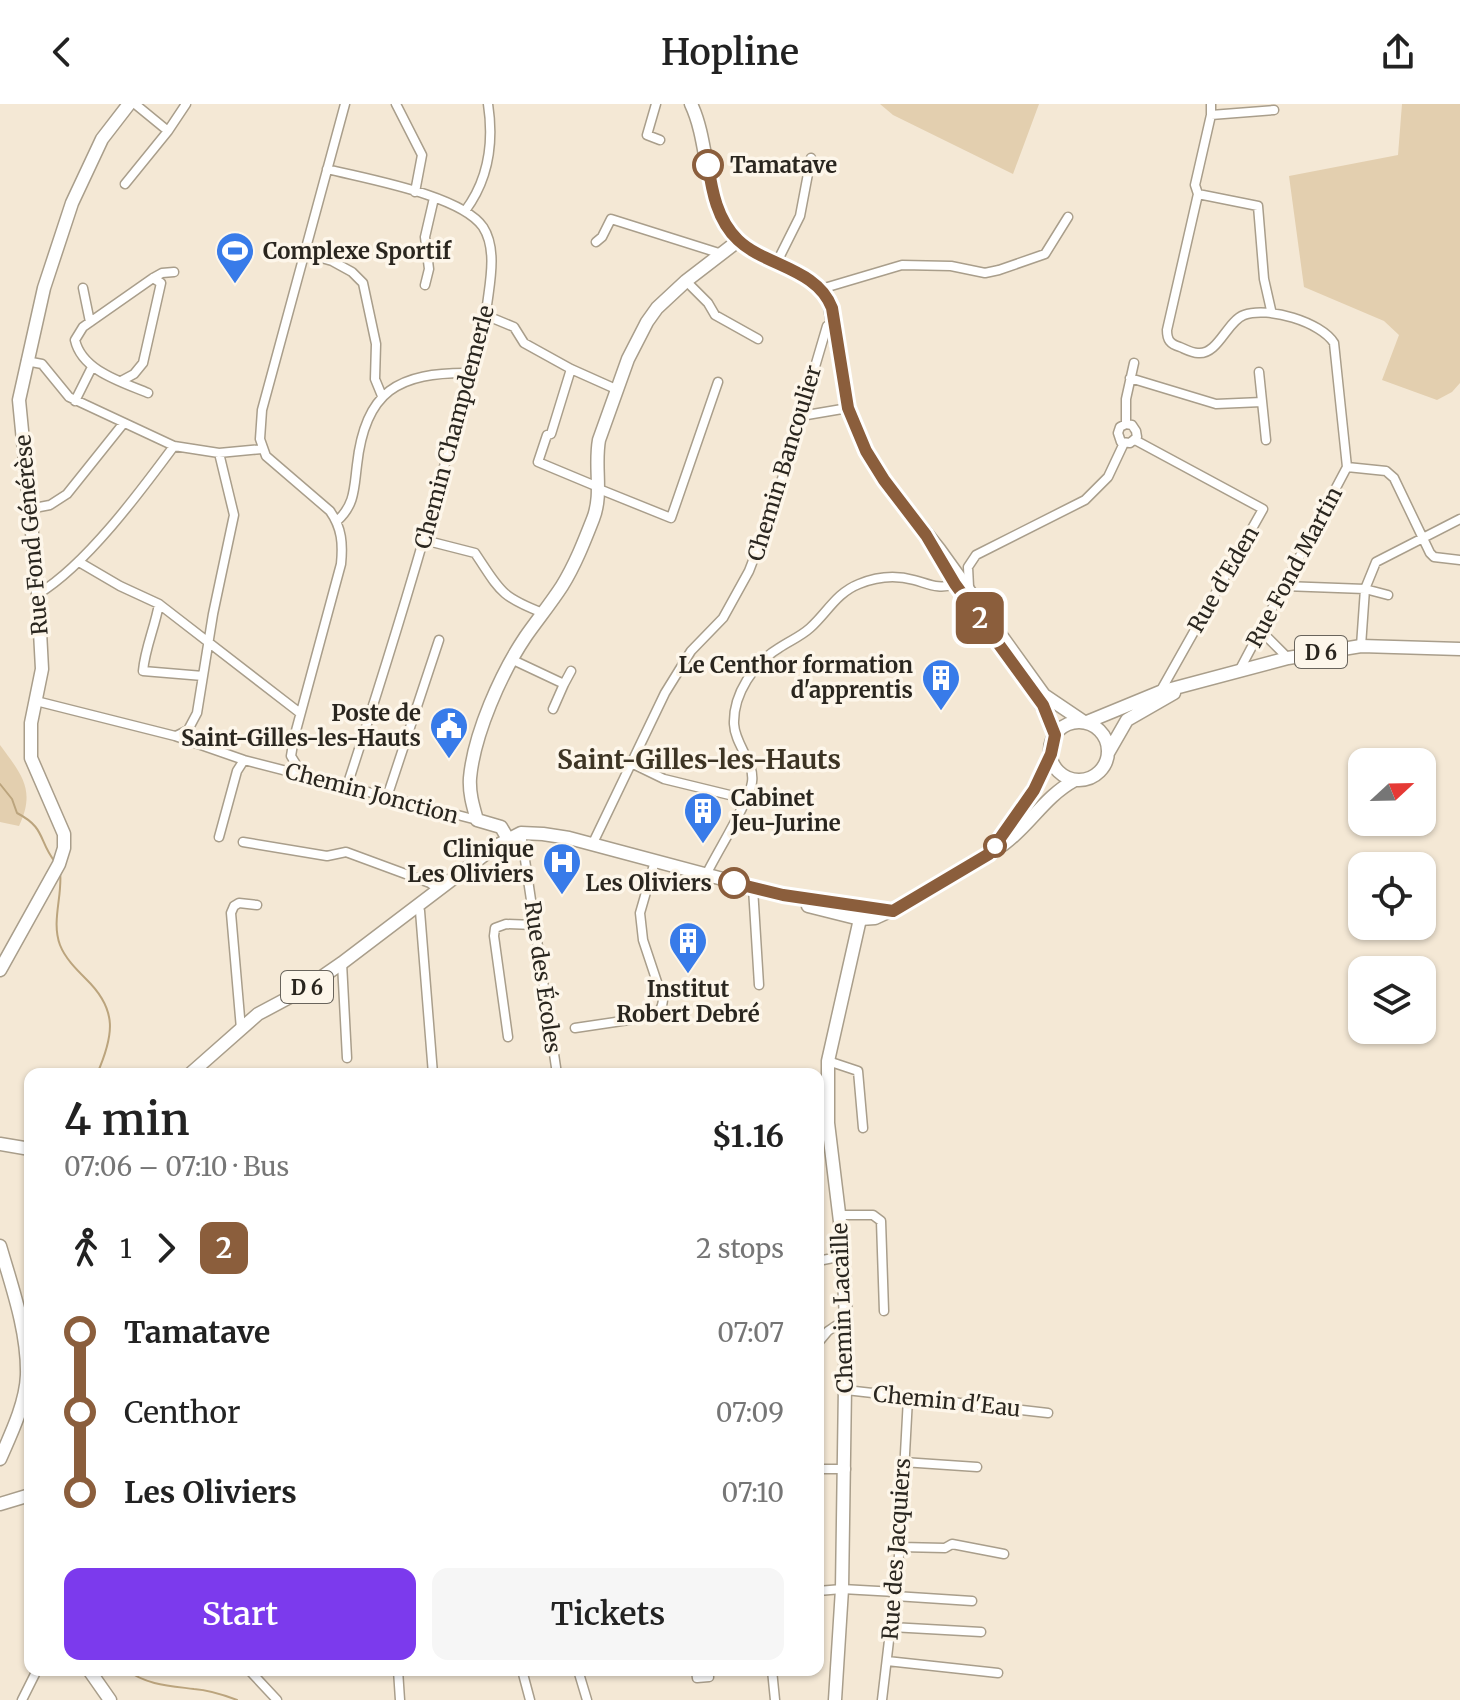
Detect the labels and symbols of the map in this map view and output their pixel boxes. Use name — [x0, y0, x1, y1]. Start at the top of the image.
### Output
marker: Tamatave — [693, 150, 723, 180]
place label: Tamatave — [730, 151, 837, 179]
sports icon: Complexe Sportif — [214, 230, 256, 285]
place label: Complexe Sportif — [263, 237, 452, 265]
street label: Chemin Champdemerle — [408, 302, 500, 552]
street label: Chemin Bancoulier — [741, 362, 827, 564]
street label: Rue Fond Générèse — [8, 433, 54, 637]
street label: Rue Fond Martin — [1240, 482, 1348, 652]
street label: Rue d'Eden — [1181, 520, 1265, 637]
line badge: 2 — [954, 592, 1006, 644]
road number: D 6 — [1295, 636, 1347, 668]
place label: Le Centhor formation d'apprentis — [679, 651, 913, 704]
building icon: Le Centhor formation d'apprentis — [920, 657, 962, 712]
place label: Poste de Saint-Gilles-les-Hauts — [181, 699, 421, 752]
public building icon: Poste de Saint-Gilles-les-Hauts — [428, 705, 470, 760]
district label: Saint-Gilles-les-Hauts — [557, 743, 841, 776]
north arrow — [1348, 748, 1436, 836]
street label: Chemin Jonction — [282, 756, 462, 830]
place label: Cabinet Jeu-Jurine — [730, 784, 841, 837]
building icon: Cabinet Jeu-Jurine — [682, 790, 724, 845]
place label: Clinique Les Oliviers — [407, 835, 534, 888]
unlabelled marker — [984, 835, 1006, 857]
hospital icon: Clinique Les Oliviers — [541, 841, 583, 896]
marker: Les Oliviers — [719, 868, 749, 898]
place label: Les Oliviers — [585, 869, 712, 897]
street label: Rue des Écoles — [518, 899, 569, 1055]
building icon: Institut Robert Debré — [667, 920, 709, 975]
road number: D 6 — [281, 971, 333, 1003]
place label: Institut Robert Debré — [616, 975, 760, 1028]
street label: Chemin Lacaille — [825, 1222, 859, 1394]
street label: Chemin d'Eau — [872, 1379, 1022, 1423]
street label: Rue des Jacquiers — [876, 1457, 916, 1641]

